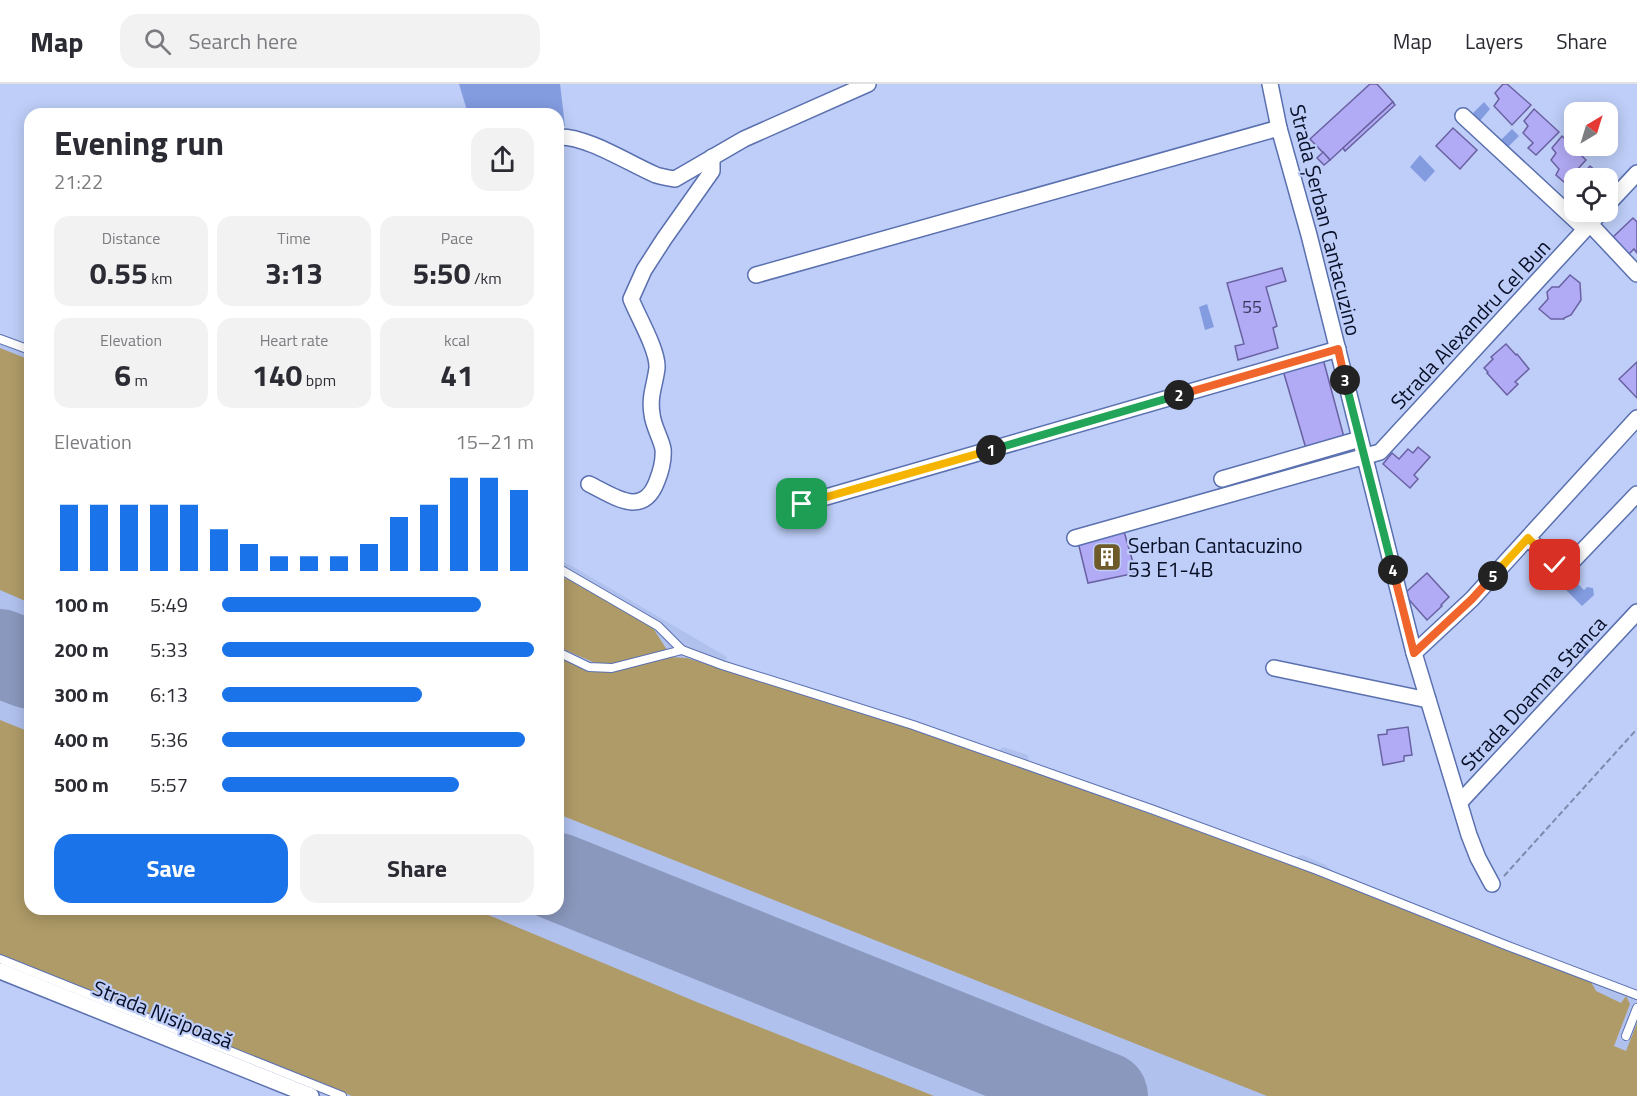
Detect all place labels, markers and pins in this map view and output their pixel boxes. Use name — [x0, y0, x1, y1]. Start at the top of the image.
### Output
pin: 3 — [1330, 365, 1360, 395]
pin: 2 — [1164, 380, 1194, 410]
pin: 1 — [976, 435, 1006, 465]
pin — [776, 478, 827, 529]
place label: Serban Cantacuzino 53 E1-4B — [1128, 529, 1303, 585]
pin — [1529, 539, 1580, 590]
building icon: Serban Cantacuzino 53 E1-4B — [1091, 541, 1123, 573]
pin: 4 — [1378, 555, 1408, 585]
pin: 5 — [1478, 561, 1508, 591]

